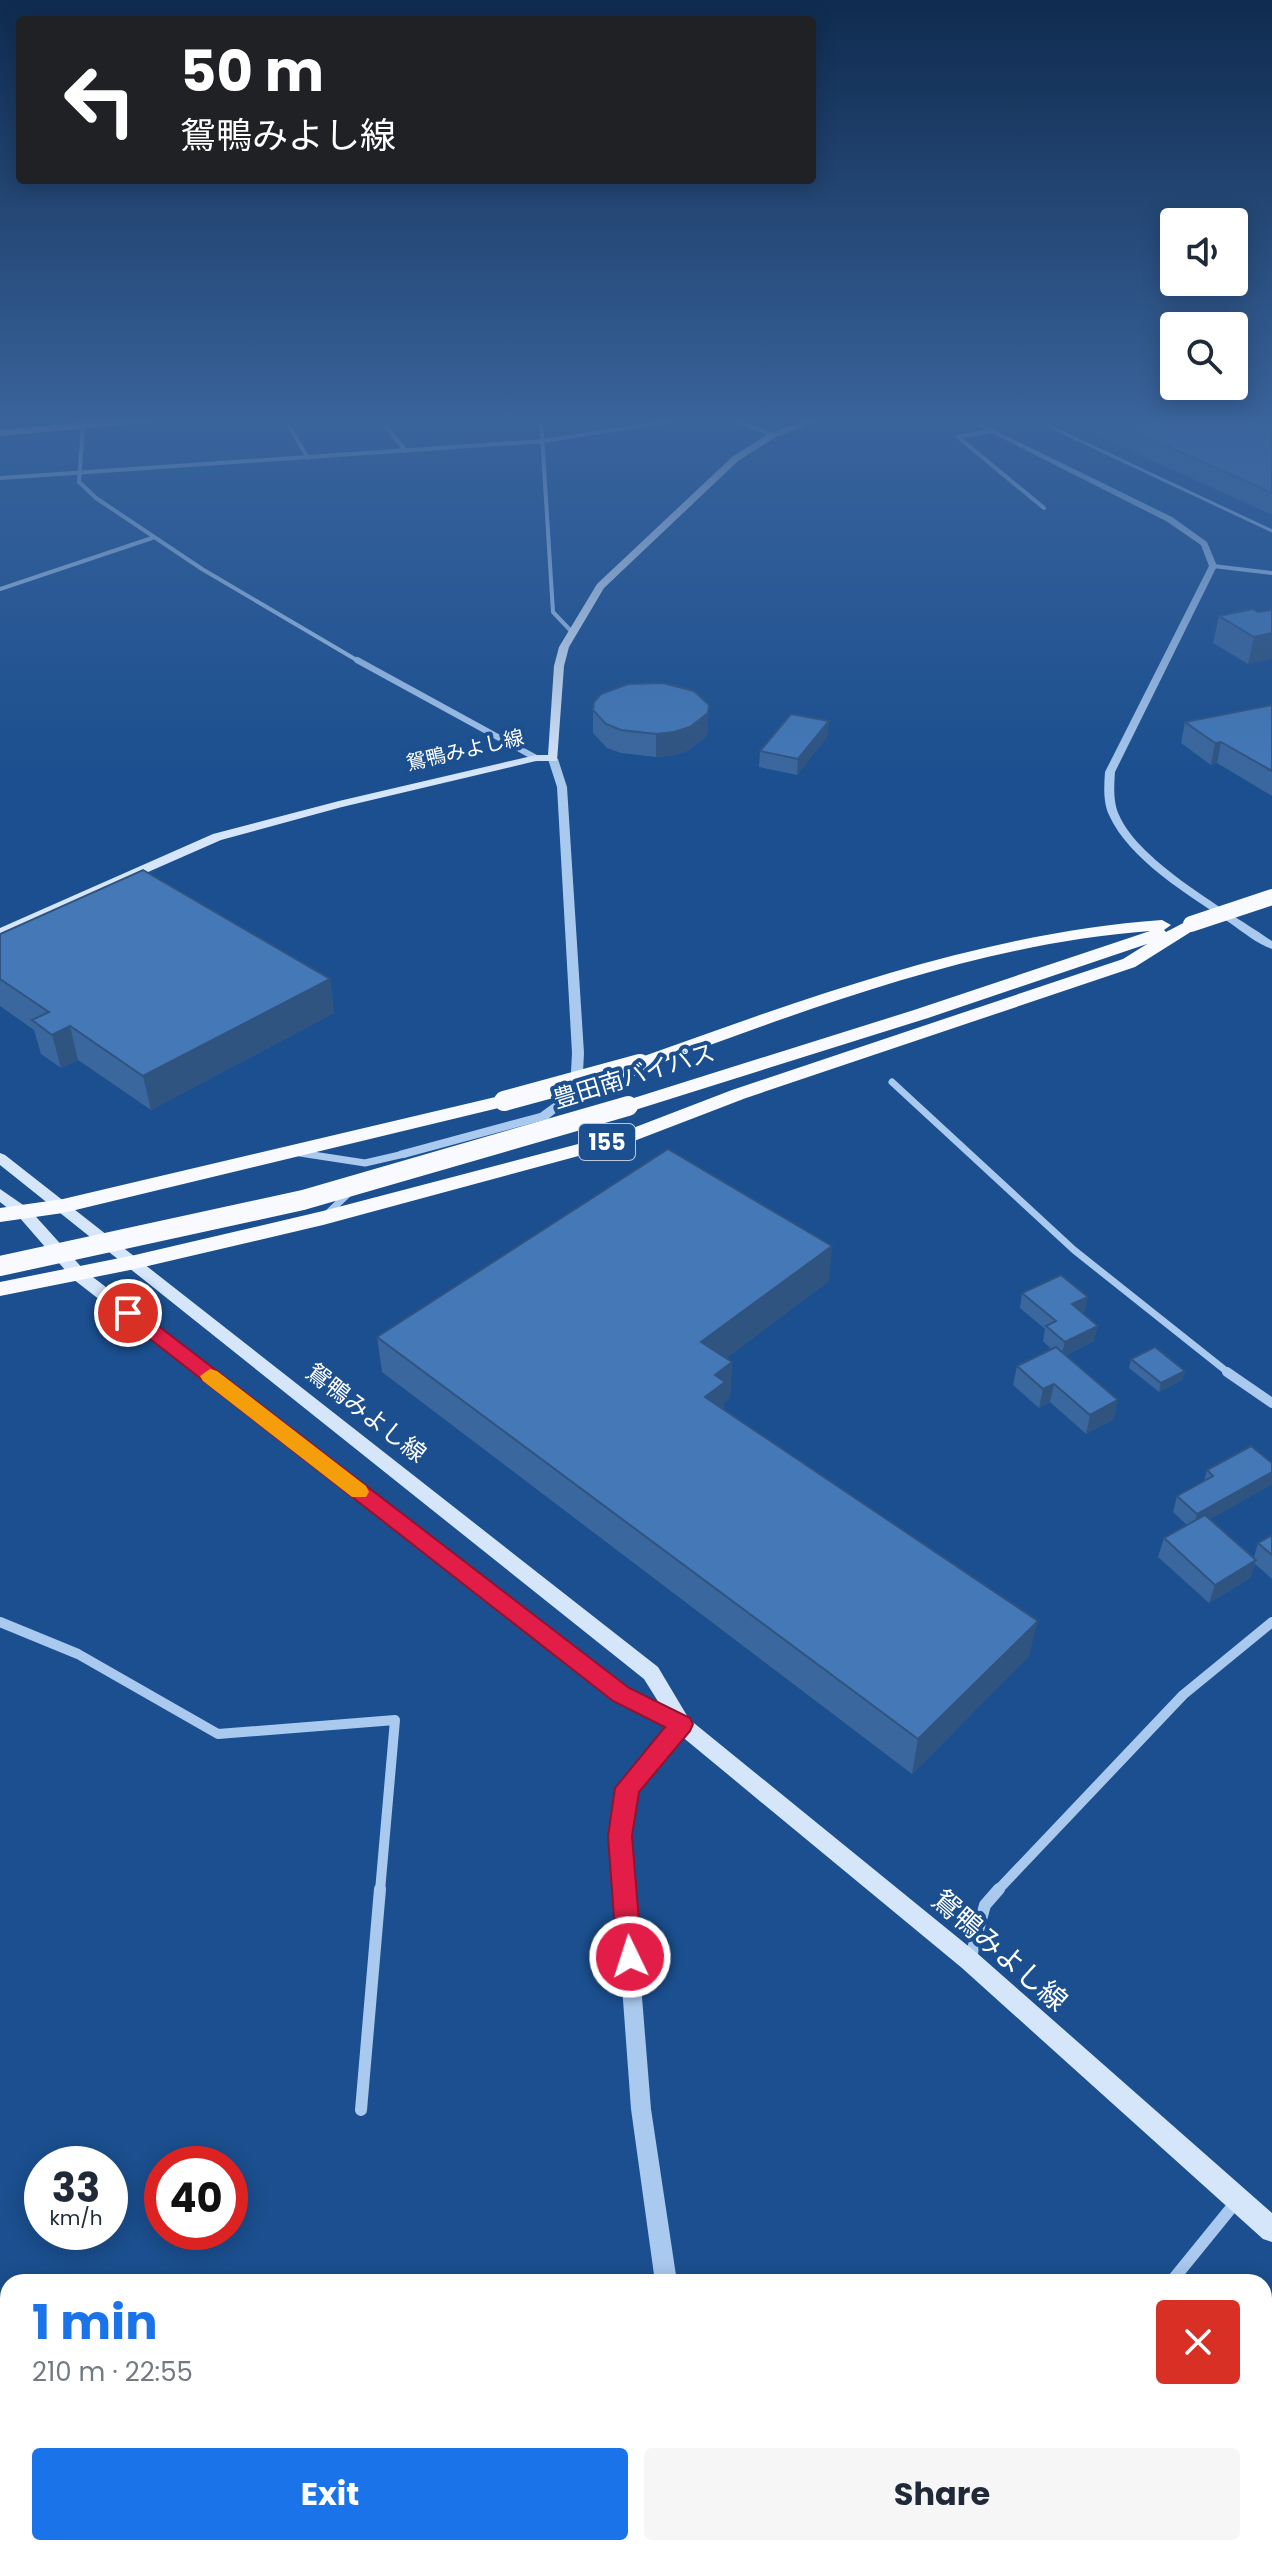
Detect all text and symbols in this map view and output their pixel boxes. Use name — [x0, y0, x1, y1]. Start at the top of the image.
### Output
text: 50 m — [180, 32, 324, 111]
icon: left — [48, 48, 152, 152]
text: 鴛鴨みよし線 — [180, 110, 396, 161]
map controls — [1160, 208, 1248, 400]
button: sound — [1160, 208, 1248, 296]
button: search — [1160, 312, 1248, 400]
street label: 鴛鴨みよし線 — [403, 723, 527, 777]
street label: 豊田南バイパス — [549, 1035, 719, 1116]
road number: 155 — [579, 1124, 635, 1160]
pin — [94, 1279, 162, 1347]
icon: arrive — [106, 1291, 150, 1335]
street label: 鴛鴨みよし線 — [299, 1355, 433, 1470]
street label: 鴛鴨みよし線 — [923, 1881, 1076, 2020]
position arrow — [588, 1915, 672, 1999]
speed limit sign: 40 — [144, 2146, 248, 2250]
text: 33 — [52, 2160, 100, 2216]
text: km/h — [49, 2204, 103, 2232]
text: 1 min — [32, 2289, 158, 2356]
button: close — [1156, 2300, 1240, 2384]
text: 210 m · 22:55 — [32, 2354, 193, 2390]
button: Exit — [32, 2448, 628, 2540]
button: Share — [644, 2448, 1240, 2540]

